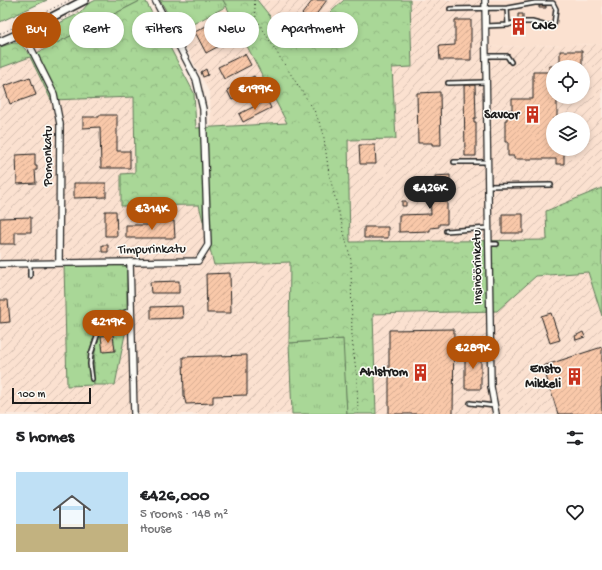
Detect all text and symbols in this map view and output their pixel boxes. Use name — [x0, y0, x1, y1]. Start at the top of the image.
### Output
chip: Buy — [12, 12, 61, 48]
chip: Rent — [69, 12, 124, 48]
chip: Filters — [132, 12, 196, 48]
chip: New — [204, 12, 259, 48]
chip: Apartment — [267, 12, 358, 48]
building icon: CNG — [509, 16, 529, 36]
place label: CNG — [531, 19, 557, 34]
map controls — [546, 60, 590, 156]
button: locate — [546, 60, 590, 104]
pin: €199K — [227, 77, 283, 111]
text: €199K — [238, 82, 272, 97]
building icon: Savcor — [522, 105, 542, 125]
place label: Savcor — [484, 108, 520, 123]
button: layers — [546, 112, 590, 156]
street label: Pomonkatu — [41, 126, 56, 187]
pin: €426K — [402, 176, 458, 210]
text: €426K — [413, 181, 447, 196]
pin: €314K — [124, 197, 180, 231]
text: €314K — [135, 202, 169, 217]
street label: Insinöörinkatu — [470, 230, 486, 304]
street label: Timpurinkatu — [117, 242, 186, 258]
pin: €219K — [80, 310, 136, 344]
text: €219K — [91, 315, 125, 330]
pin: €289K — [445, 336, 501, 370]
text: €289K — [456, 341, 490, 356]
building icon: Ahlstrom — [411, 362, 431, 382]
place label: Ensto Mikkeli — [525, 362, 561, 392]
place label: Ahlstrom — [359, 365, 409, 380]
building icon: Ensto Mikkeli — [564, 366, 584, 386]
scale bar — [12, 386, 91, 405]
text: 100 m — [18, 389, 45, 401]
icon: filters — [564, 427, 586, 449]
text: 5 homes — [16, 428, 74, 448]
text: €426,000 — [140, 487, 209, 507]
icon: home — [48, 488, 96, 536]
icon: heart — [564, 501, 586, 523]
text: 5 rooms · 148 m² — [140, 507, 228, 522]
text: House — [140, 522, 172, 537]

